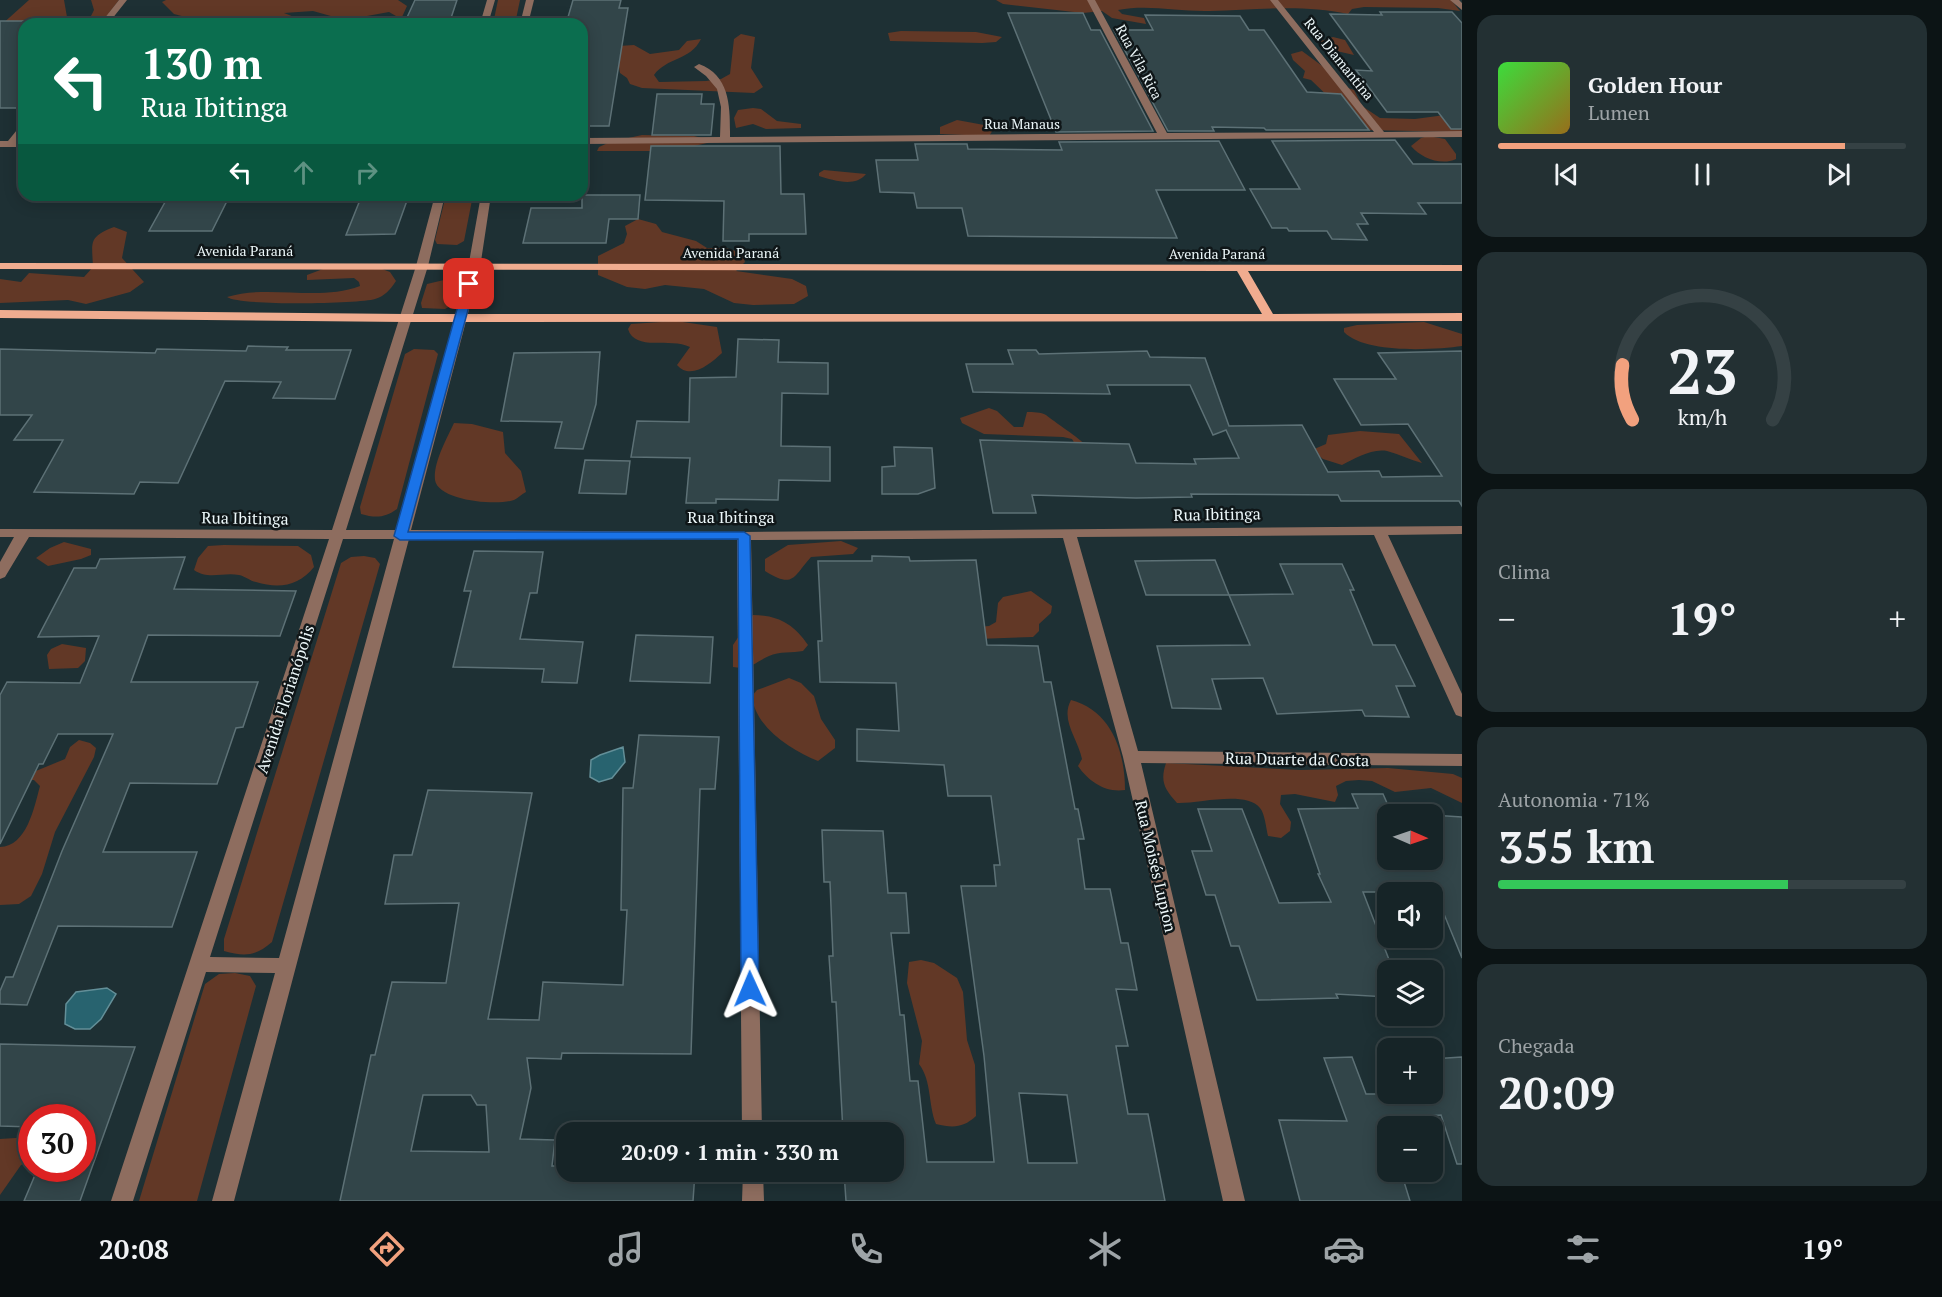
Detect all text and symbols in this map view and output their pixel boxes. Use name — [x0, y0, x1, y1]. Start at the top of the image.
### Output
street label: Rua Diamantina — [1300, 14, 1379, 104]
street label: Rua Vila Rica — [1112, 21, 1167, 103]
text: 130 m — [141, 35, 262, 91]
icon: left — [42, 42, 120, 120]
text: Golden Hour — [1588, 70, 1722, 99]
text: Rua Ibitinga — [141, 89, 288, 125]
text: Lumen — [1588, 99, 1650, 126]
street label: Rua Manaus — [984, 114, 1060, 133]
icon: left — [224, 156, 257, 189]
icon: ahead — [287, 156, 320, 189]
icon: right — [350, 156, 383, 189]
icon: previous — [1550, 158, 1583, 191]
icon: pause — [1686, 158, 1719, 191]
icon: next — [1822, 158, 1855, 191]
street label: Avenida Paraná — [197, 241, 293, 260]
street label: Avenida Paraná — [683, 243, 779, 262]
street label: Avenida Paraná — [1169, 244, 1265, 263]
pin — [443, 258, 494, 309]
icon: arrive — [452, 267, 485, 300]
text: 23 — [1667, 329, 1737, 412]
text: km/h — [1677, 404, 1727, 432]
street label: Rua Ibitinga — [1173, 502, 1261, 526]
street label: Rua Ibitinga — [201, 506, 289, 530]
street label: Rua Ibitinga — [687, 506, 775, 528]
text: Clima — [1498, 558, 1550, 585]
text: 19° — [1667, 588, 1737, 648]
text: − — [1498, 597, 1516, 640]
text: + — [1888, 597, 1906, 640]
street label: Avenida Florianópolis — [251, 622, 319, 776]
street label: Rua Duarte da Costa — [1225, 747, 1369, 771]
text: Autonomia · 71% — [1498, 786, 1650, 813]
street label: Rua Moisés Lupion — [1130, 798, 1182, 935]
north arrow — [1377, 804, 1443, 870]
map controls — [1377, 804, 1443, 1182]
text: 355 km — [1498, 816, 1654, 876]
button: sound — [1377, 882, 1443, 948]
position arrow — [718, 957, 782, 1021]
button: layers — [1377, 960, 1443, 1026]
text: Chegada — [1498, 1032, 1575, 1059]
button: + — [1377, 1038, 1443, 1104]
text: 20:09 — [1498, 1062, 1615, 1122]
speed limit sign: 30 — [18, 1104, 96, 1182]
button: − — [1377, 1116, 1443, 1182]
text: 20:09 · 1 min · 330 m — [621, 1137, 839, 1166]
icon: directions — [366, 1228, 408, 1270]
icon: music — [605, 1228, 647, 1270]
icon: phone — [845, 1228, 887, 1270]
icon: climate — [1084, 1228, 1126, 1270]
icon: car — [1323, 1228, 1365, 1270]
icon: filters — [1562, 1228, 1604, 1270]
text: 20:08 — [99, 1231, 169, 1267]
text: 19° — [1802, 1231, 1843, 1267]

